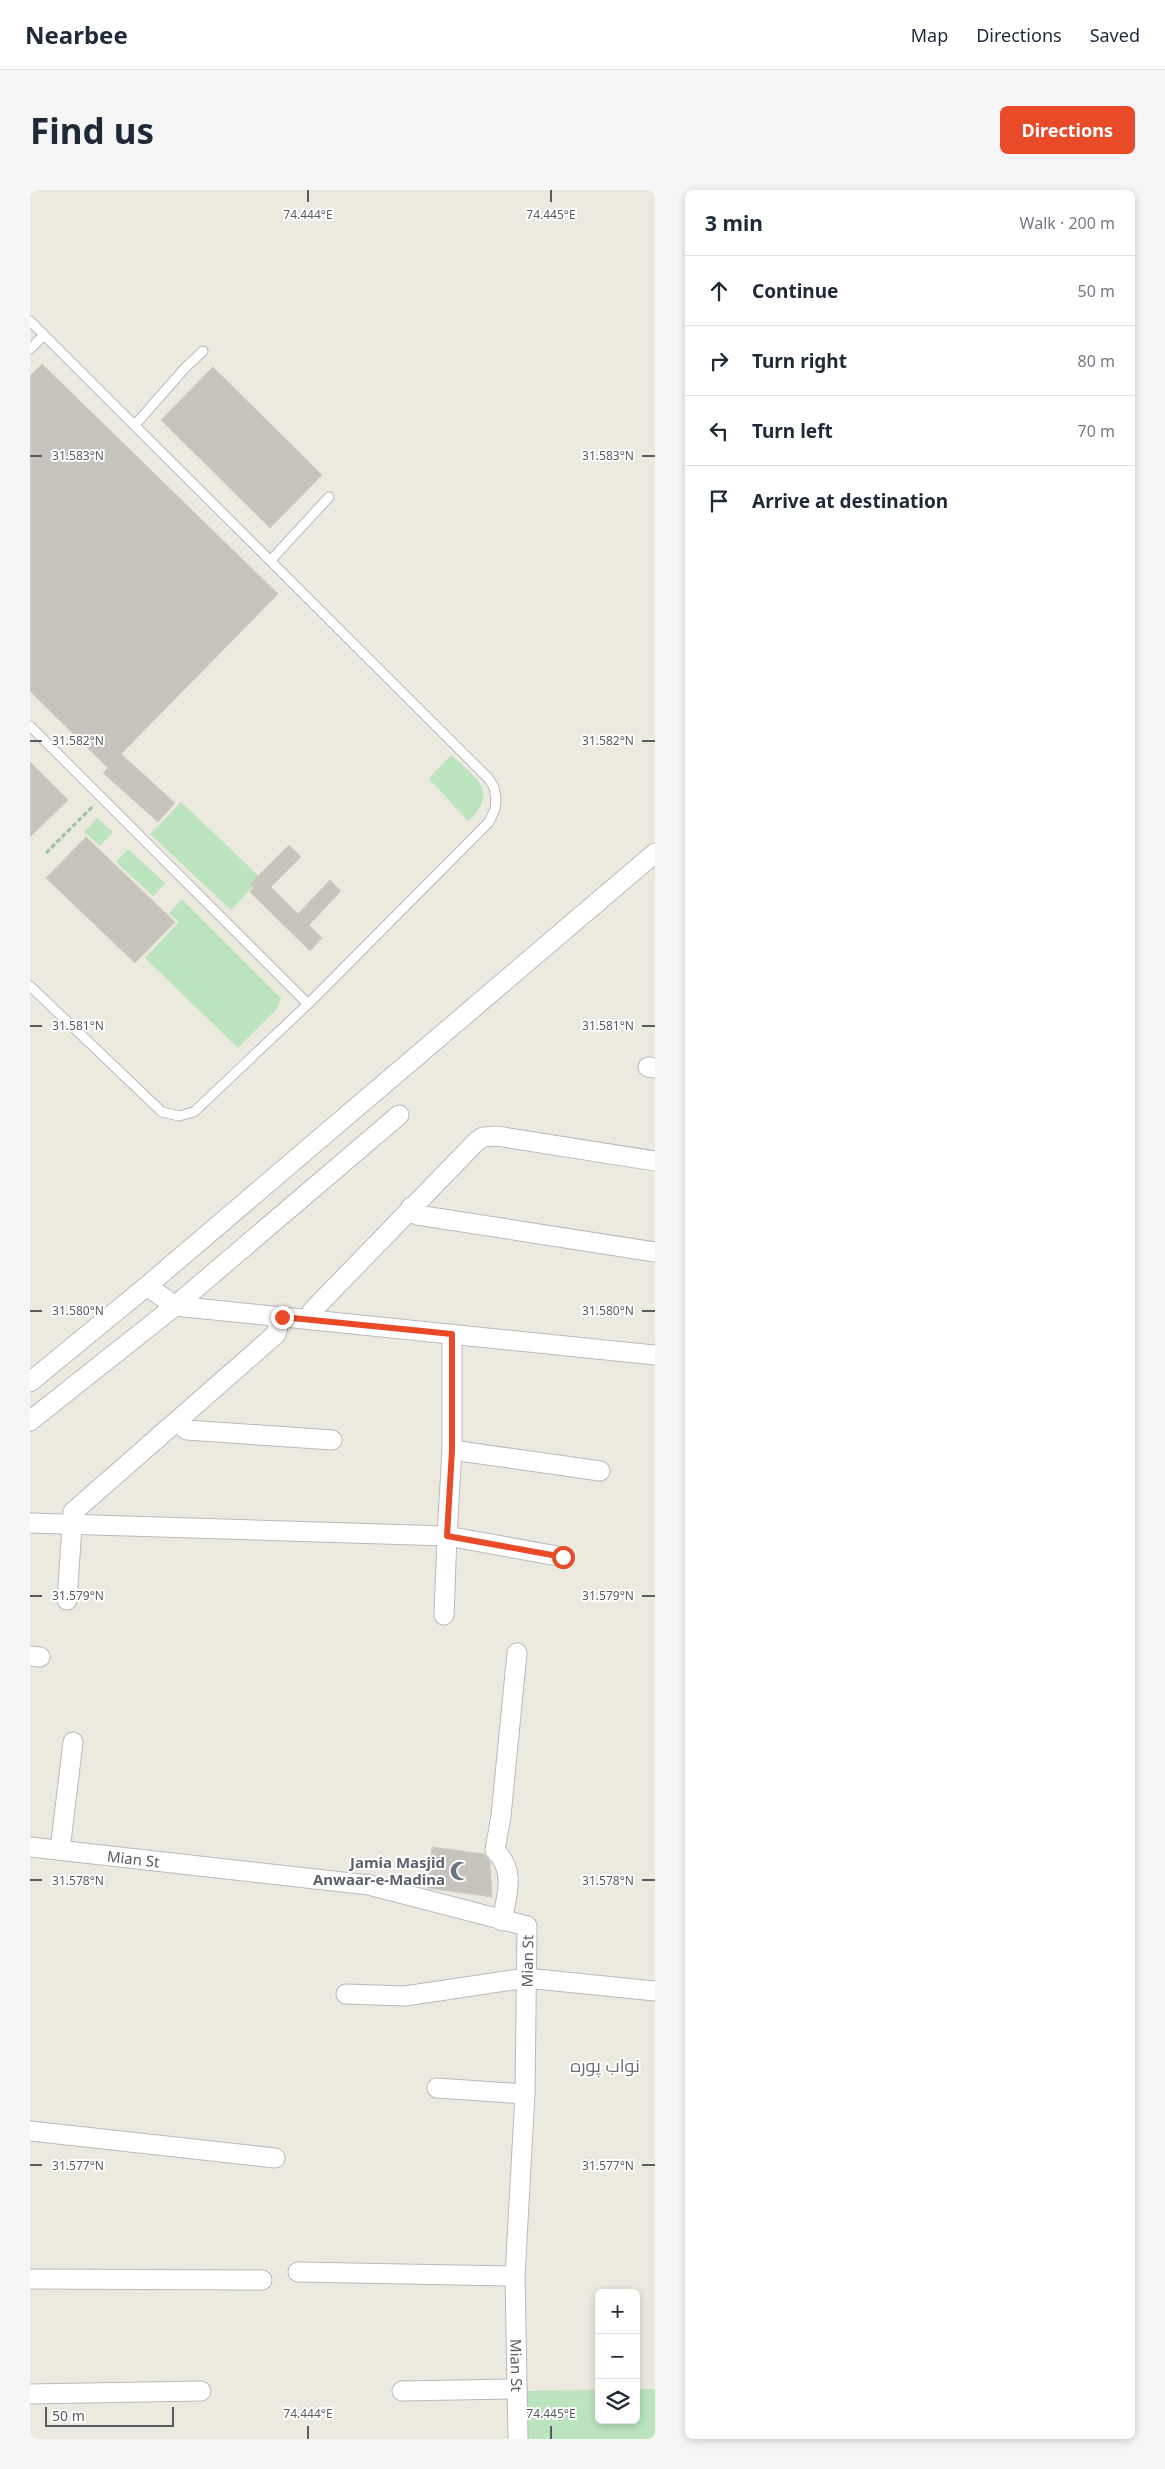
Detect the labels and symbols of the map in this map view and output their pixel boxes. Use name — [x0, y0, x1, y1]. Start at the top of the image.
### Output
text: 74.444°E — [283, 206, 333, 223]
text: 74.445°E — [526, 206, 576, 223]
text: 31.583°N — [52, 447, 104, 464]
text: 31.583°N — [582, 447, 634, 464]
text: 31.582°N — [52, 732, 104, 749]
text: 31.582°N — [582, 732, 634, 749]
text: 31.581°N — [52, 1017, 104, 1034]
text: 31.581°N — [582, 1017, 634, 1034]
text: 31.580°N — [52, 1302, 104, 1319]
text: 31.580°N — [582, 1302, 634, 1319]
route end — [271, 1306, 294, 1329]
route start — [552, 1546, 575, 1569]
text: 31.579°N — [52, 1587, 104, 1604]
text: 31.579°N — [582, 1587, 634, 1604]
street label: Mian St — [106, 1846, 161, 1872]
place label: Jamia Masjid Anwaar-e-Madina — [313, 1852, 445, 1889]
mosque icon: Jamia Masjid Anwaar-e-Madina — [449, 1860, 471, 1882]
text: 31.578°N — [52, 1872, 104, 1889]
text: 31.578°N — [582, 1872, 634, 1889]
street label: Mian St — [517, 1934, 537, 1988]
district label: نواب پورہ — [570, 2053, 640, 2078]
text: 31.577°N — [52, 2157, 104, 2174]
text: 31.577°N — [582, 2157, 634, 2174]
street label: Mian St — [506, 2339, 527, 2392]
scale bar — [45, 2404, 174, 2427]
text: 74.444°E — [283, 2405, 333, 2422]
text: 74.445°E — [526, 2405, 576, 2422]

